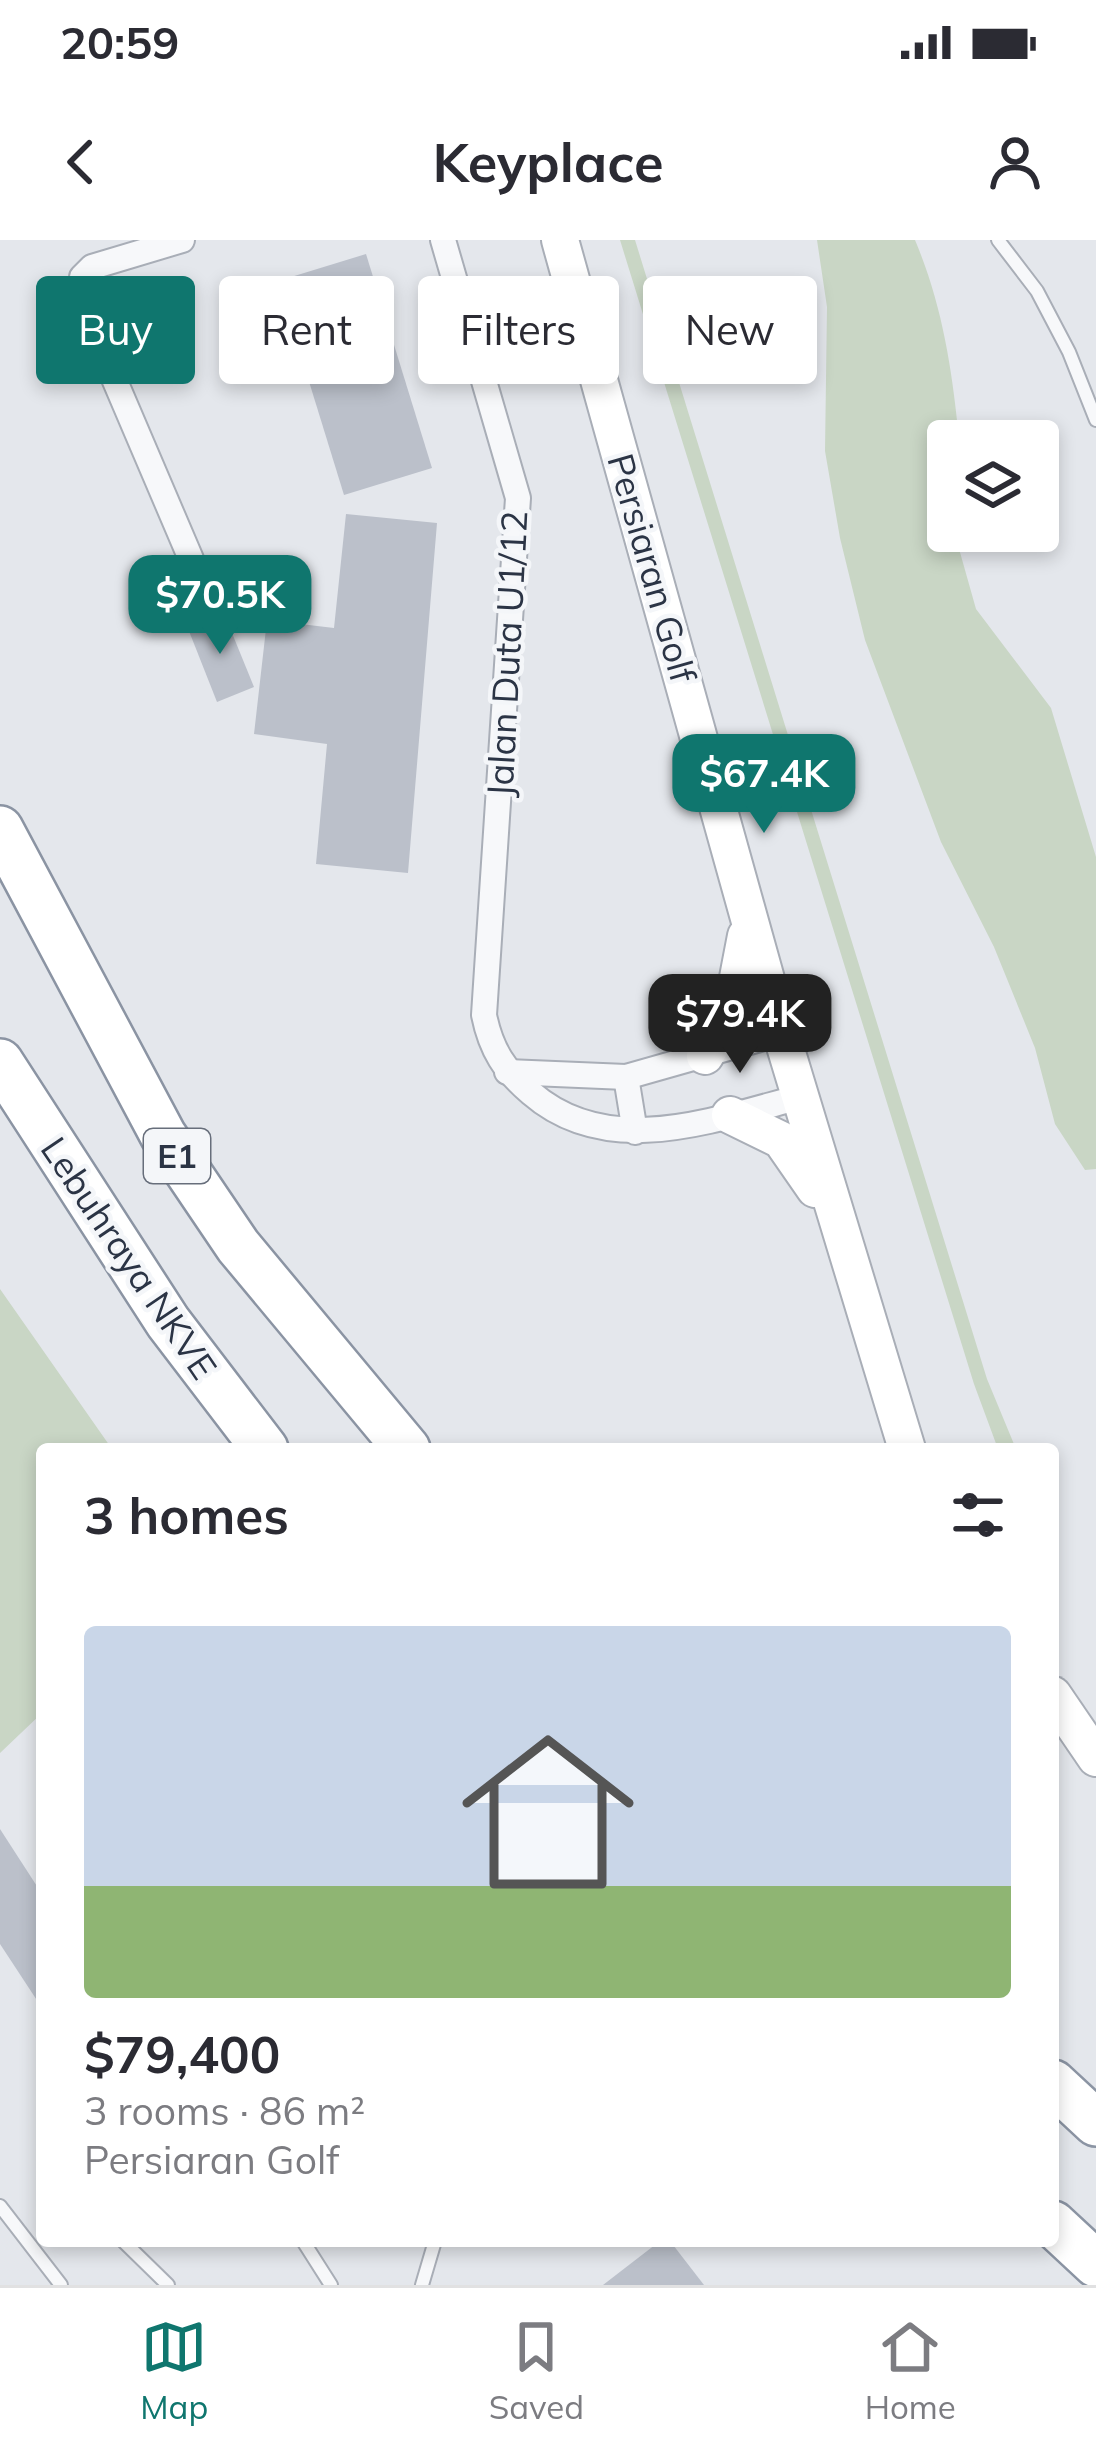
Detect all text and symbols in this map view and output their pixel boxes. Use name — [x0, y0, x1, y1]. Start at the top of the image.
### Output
text: 20:59 — [60, 14, 179, 70]
text: Keyplace — [432, 128, 664, 196]
icon: back — [48, 129, 114, 195]
icon: person — [982, 129, 1048, 195]
chip: Buy — [36, 276, 195, 384]
chip: Rent — [219, 276, 394, 384]
chip: Filters — [418, 276, 619, 384]
chip: New — [643, 276, 817, 384]
map controls — [927, 420, 1059, 552]
button: layers — [927, 420, 1059, 552]
street label: Persiaran Golf — [598, 448, 707, 688]
street label: Jalan Duta U1/12 — [477, 510, 536, 798]
pin: $70.5K — [122, 555, 318, 657]
text: $70.5K — [155, 569, 285, 618]
pin: $67.4K — [666, 734, 862, 836]
text: $67.4K — [699, 748, 829, 797]
pin: $79.4K — [642, 974, 838, 1076]
text: $79.4K — [675, 988, 805, 1037]
street label: Lebuhraya NKVE — [32, 1128, 227, 1387]
road number: E1 — [144, 1129, 210, 1183]
icon: filters — [945, 1482, 1011, 1548]
text: 3 homes — [84, 1483, 289, 1547]
icon: home — [440, 1704, 656, 1920]
text: $79,400 — [84, 2022, 280, 2086]
text: 3 rooms · 86 m² — [84, 2086, 365, 2135]
text: Persiaran Golf — [84, 2135, 339, 2184]
tab: Map — [140, 2314, 208, 2427]
tab: Saved — [489, 2314, 584, 2427]
tab: Home — [865, 2314, 956, 2427]

